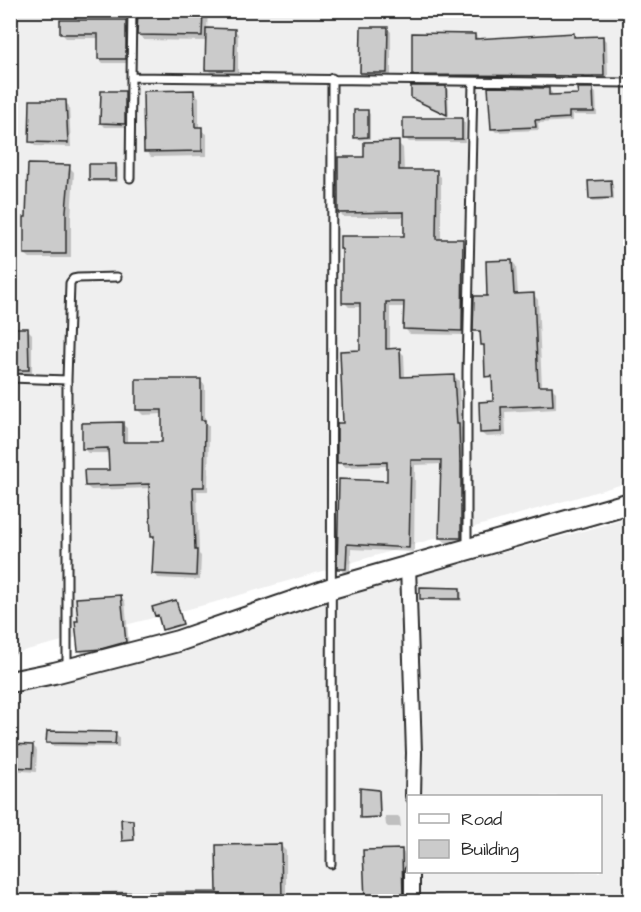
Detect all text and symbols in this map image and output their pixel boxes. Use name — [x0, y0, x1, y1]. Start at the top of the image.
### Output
legend — [407, 795, 602, 873]
text: Road — [461, 807, 502, 832]
text: Building — [461, 837, 519, 863]

